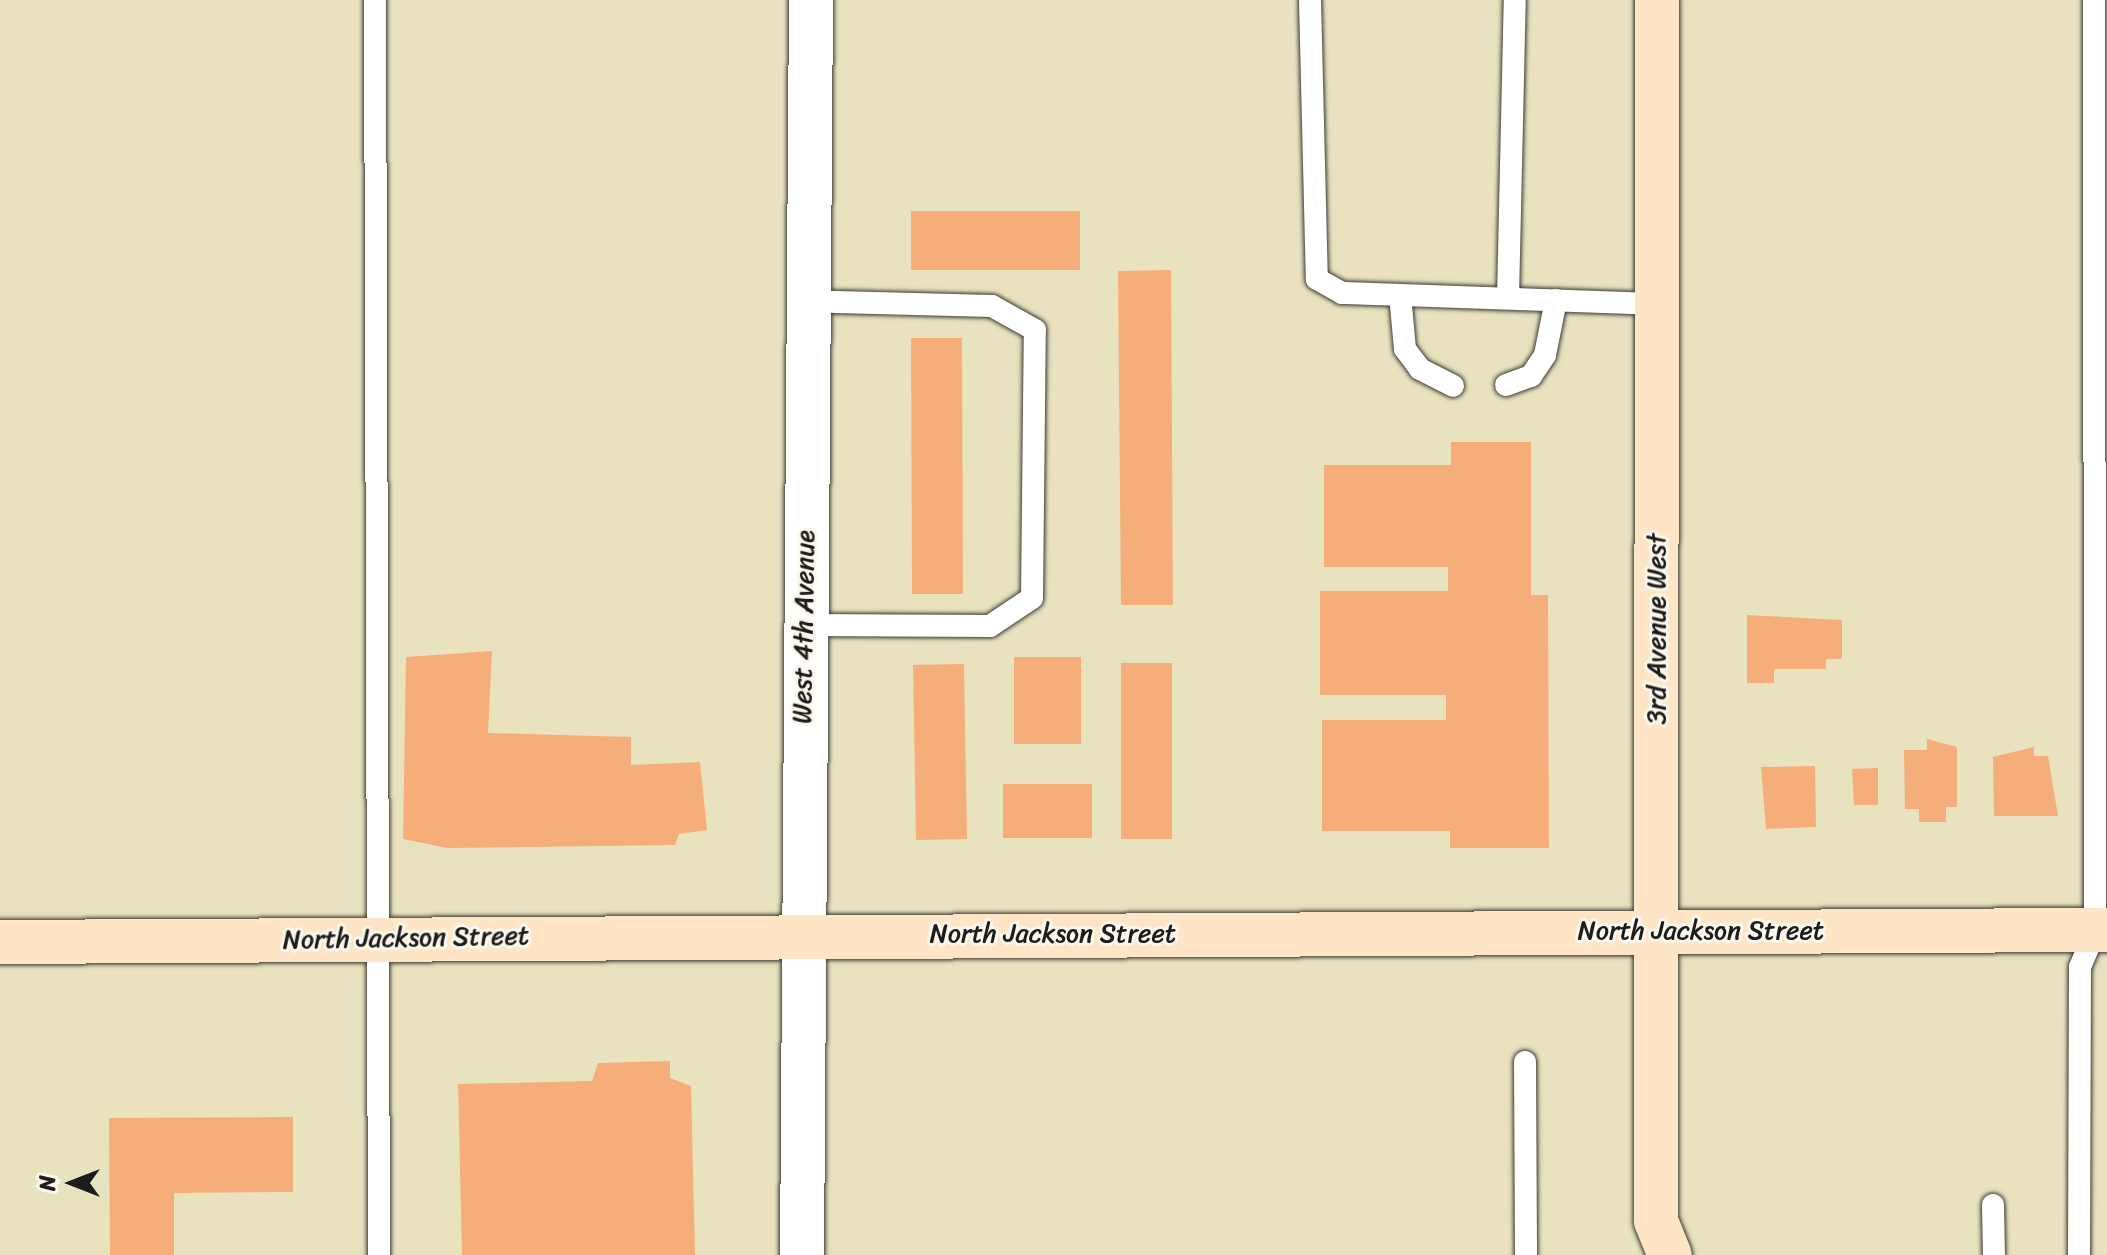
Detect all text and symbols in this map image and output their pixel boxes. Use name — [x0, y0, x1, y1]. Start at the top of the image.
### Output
street label: West 4th Avenue — [787, 530, 821, 724]
street label: 3rd Avenue West — [1641, 533, 1673, 725]
street label: North Jackson Street — [1578, 915, 1824, 947]
street label: North Jackson Street — [930, 918, 1176, 950]
street label: North Jackson Street — [283, 920, 529, 956]
north arrow — [32, 1143, 112, 1223]
text: N — [28, 1175, 67, 1191]

